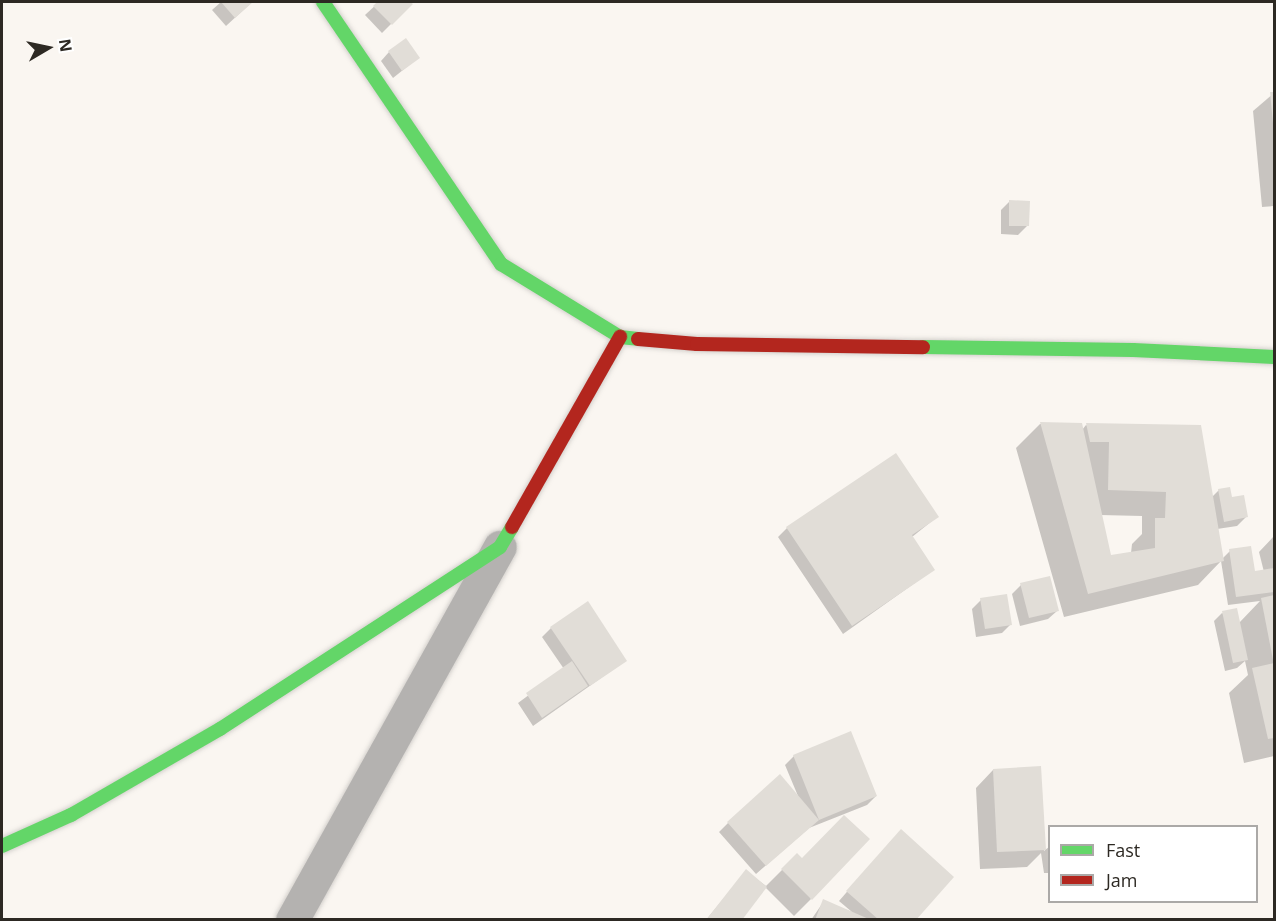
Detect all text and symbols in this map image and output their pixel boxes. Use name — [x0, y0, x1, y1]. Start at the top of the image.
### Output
north arrow — [18, 18, 78, 78]
text: N — [54, 37, 78, 53]
legend — [1048, 825, 1258, 903]
text: Fast — [1106, 838, 1140, 862]
text: Jam — [1106, 868, 1138, 892]

